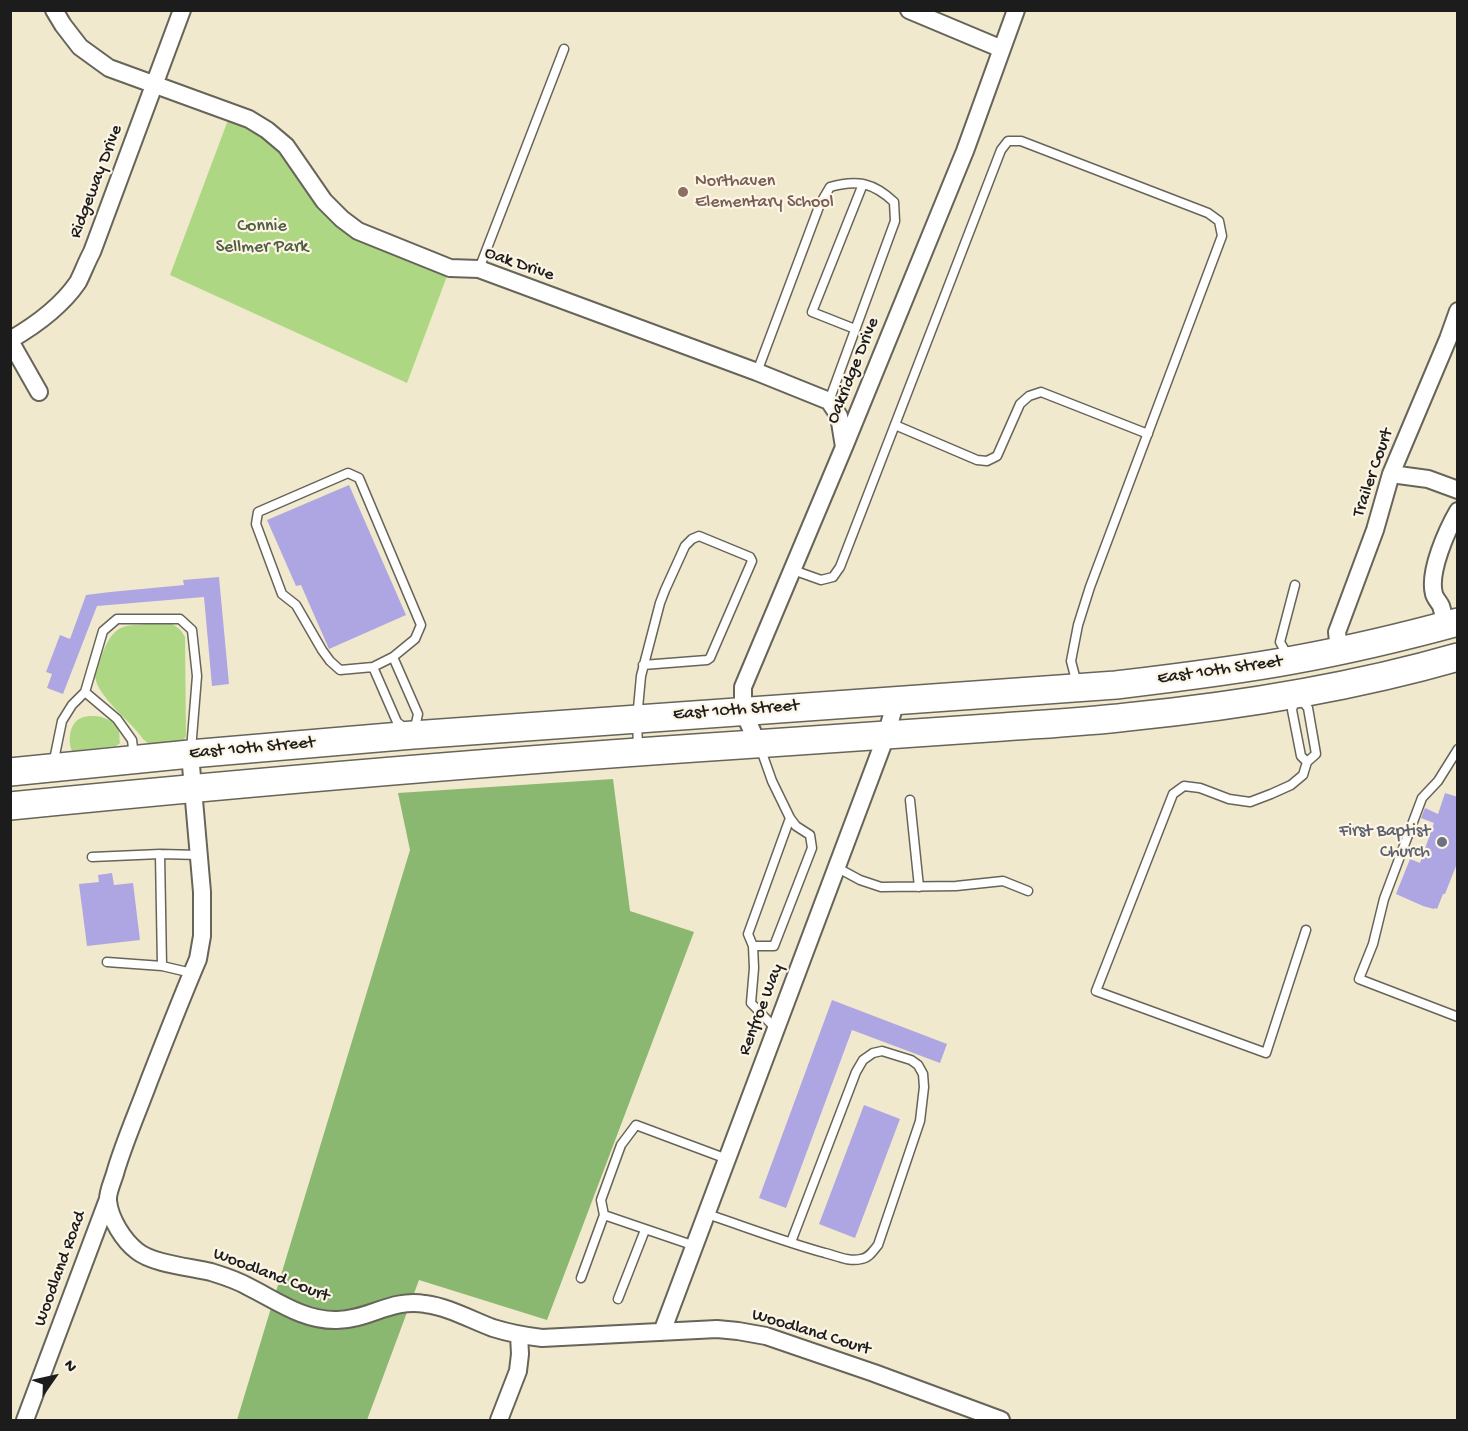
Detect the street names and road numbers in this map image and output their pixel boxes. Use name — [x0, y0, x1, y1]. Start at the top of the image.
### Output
street label: Ridgeway Drive — [65, 122, 129, 242]
street label: Oak Drive — [481, 243, 557, 287]
street label: Oakridge Drive — [823, 315, 885, 427]
street label: Trailer Court — [1349, 426, 1399, 520]
street label: East 10th Street — [1156, 652, 1284, 690]
street label: East 10th Street — [672, 696, 800, 726]
street label: East 10th Street — [188, 733, 316, 765]
street label: Renfroe Way — [735, 961, 789, 1059]
street label: Woodland Road — [30, 1208, 92, 1330]
street label: Woodland Court — [210, 1244, 332, 1308]
street label: Woodland Court — [749, 1305, 873, 1361]

